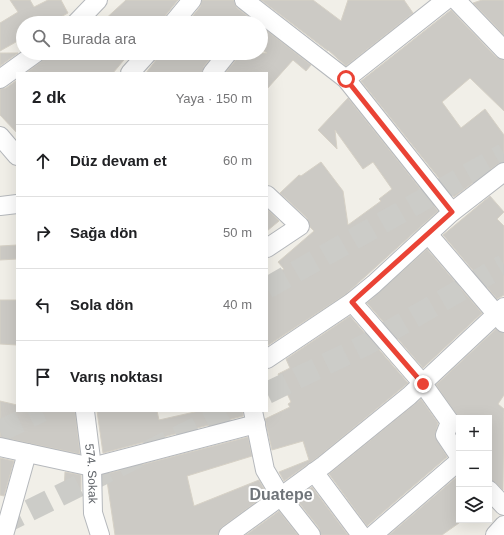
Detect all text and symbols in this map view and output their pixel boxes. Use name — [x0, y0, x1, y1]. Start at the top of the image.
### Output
search box — [16, 16, 268, 60]
icon: search — [30, 27, 52, 49]
text: Burada ara — [62, 30, 136, 47]
route start — [337, 70, 355, 88]
text: 2 dk — [32, 88, 66, 107]
text: Yaya · 150 m — [176, 91, 252, 106]
icon: ahead — [32, 150, 54, 172]
text: Düz devam et — [70, 152, 167, 169]
text: 60 m — [223, 153, 252, 168]
icon: right — [32, 222, 54, 244]
text: Sağa dön — [70, 224, 138, 241]
text: 50 m — [223, 225, 252, 240]
icon: left — [32, 294, 54, 316]
text: Sola dön — [70, 296, 133, 313]
text: 40 m — [223, 297, 252, 312]
icon: arrive — [32, 366, 54, 388]
text: Varış noktası — [70, 368, 163, 385]
route end — [414, 375, 432, 393]
map controls — [456, 415, 492, 523]
button: + — [456, 415, 492, 451]
street label: 574. Sokak — [82, 443, 100, 505]
button: − — [456, 451, 492, 487]
district label: Duatepe — [249, 486, 313, 503]
button: layers — [456, 487, 492, 523]

